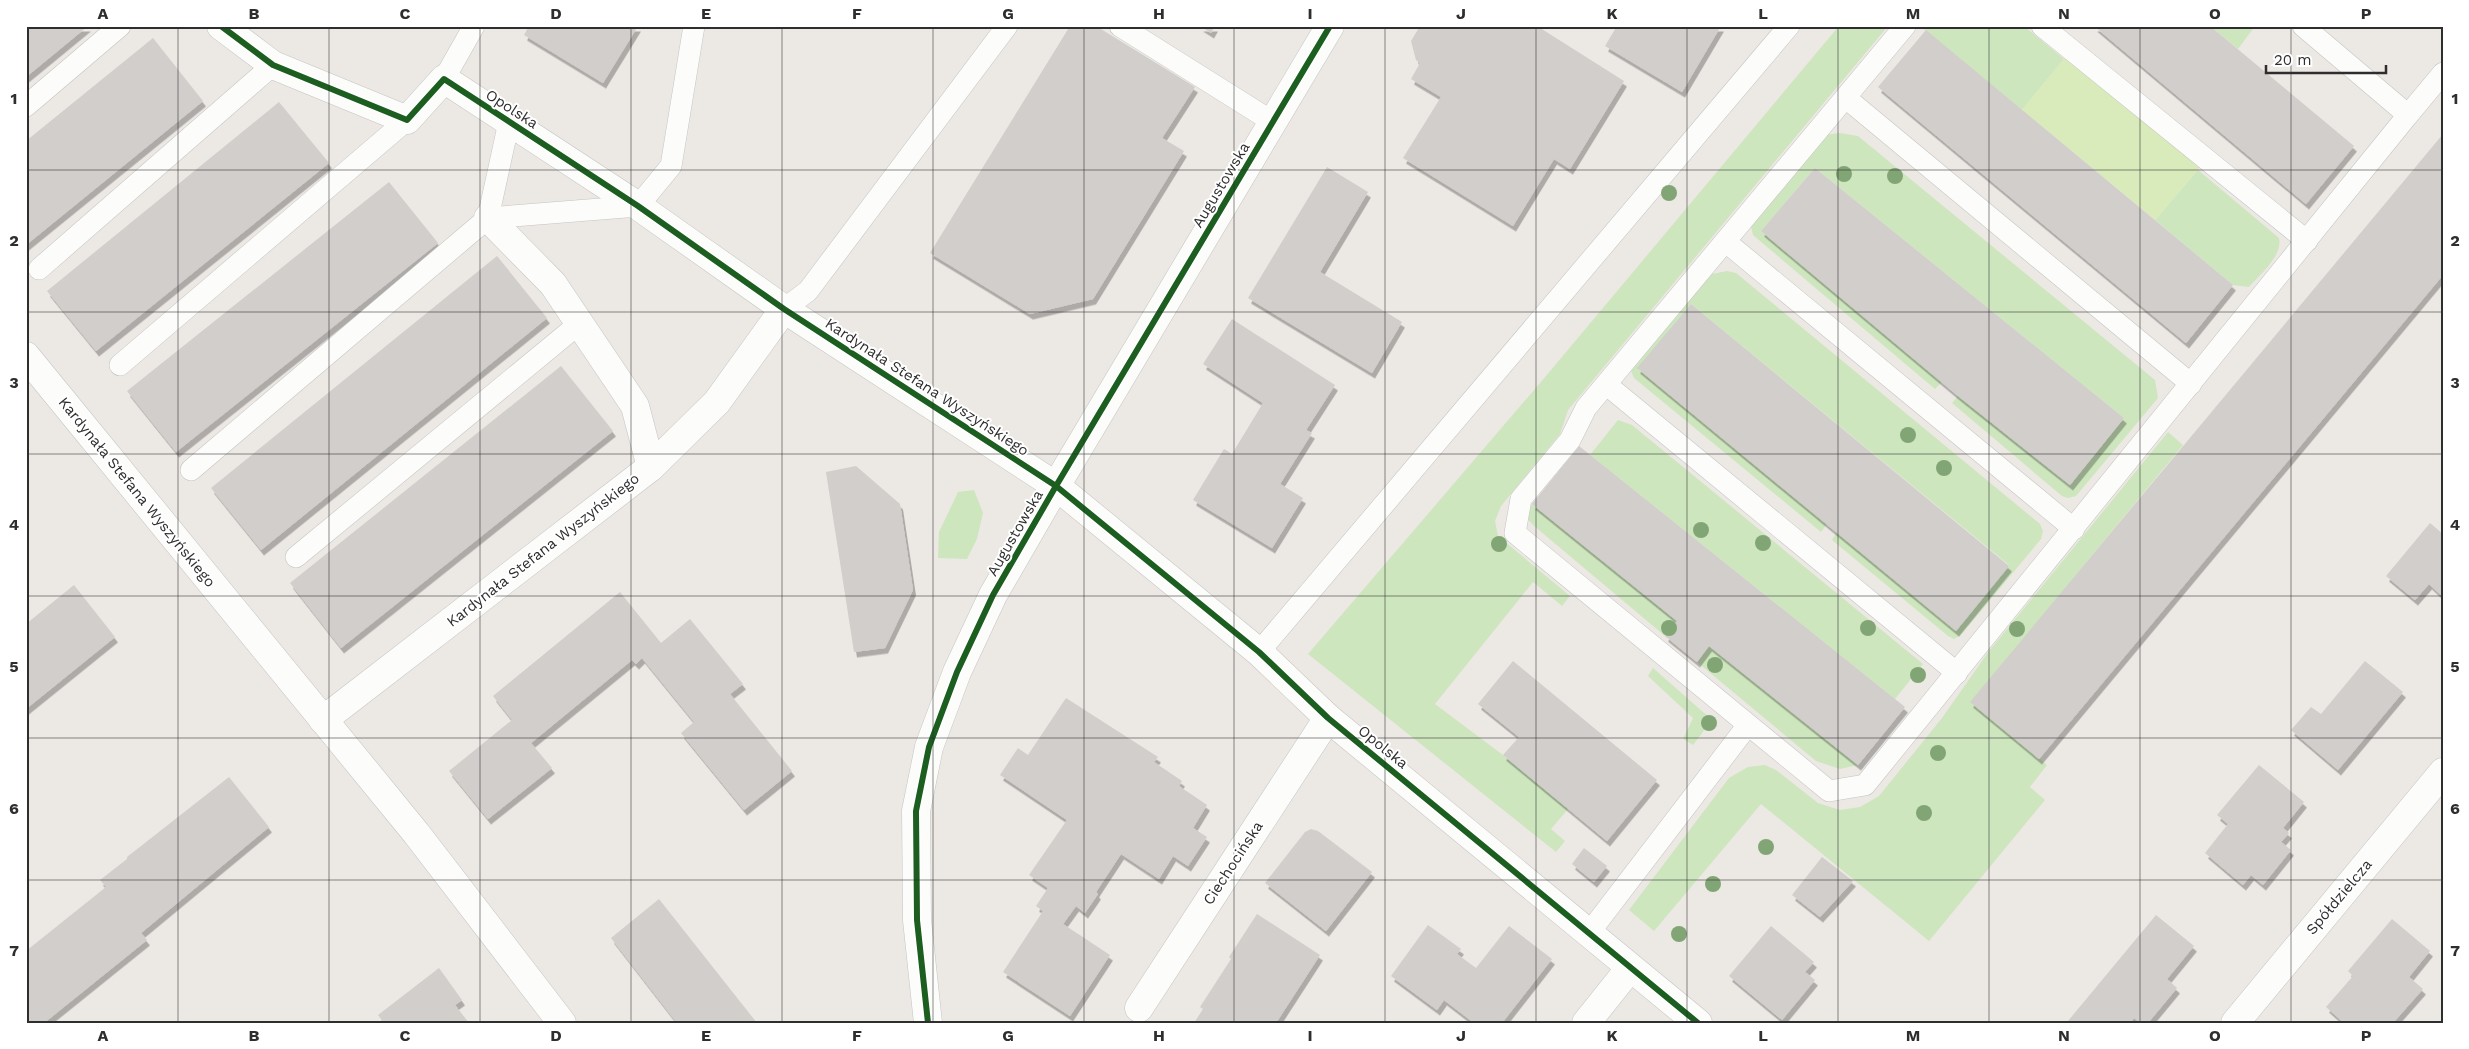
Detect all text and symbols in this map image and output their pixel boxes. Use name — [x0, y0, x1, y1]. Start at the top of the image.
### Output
text: A — [98, 4, 109, 23]
text: B — [249, 4, 260, 23]
text: C — [400, 4, 411, 23]
text: D — [550, 4, 562, 23]
text: E — [701, 4, 711, 23]
text: F — [852, 4, 862, 23]
text: G — [1002, 4, 1014, 23]
text: H — [1153, 4, 1165, 23]
text: I — [1307, 4, 1313, 23]
text: J — [1456, 4, 1466, 23]
text: K — [1606, 4, 1618, 23]
text: L — [1758, 4, 1768, 23]
text: M — [1906, 4, 1920, 23]
text: N — [2058, 4, 2070, 23]
text: O — [2209, 4, 2221, 23]
text: P — [2361, 4, 2372, 23]
scale bar — [2266, 42, 2386, 74]
text: 20 m — [2274, 51, 2312, 69]
street label: Opolska — [482, 85, 542, 133]
text: 1 — [11, 89, 17, 108]
text: 1 — [2452, 89, 2458, 108]
street label: Augustowska — [1188, 139, 1254, 231]
text: 2 — [9, 231, 19, 250]
text: 2 — [2450, 231, 2460, 250]
street label: Kardynała Stefana Wyszyńskiego — [822, 314, 1032, 460]
text: 3 — [9, 373, 19, 392]
text: 3 — [2450, 373, 2460, 392]
street label: Kardynała Stefana Wyszyńskiego — [55, 393, 219, 591]
street label: Kardynała Stefana Wyszyńskiego — [443, 469, 643, 631]
street label: Augustowska — [983, 486, 1047, 579]
text: 4 — [9, 515, 19, 534]
text: 4 — [2450, 515, 2460, 534]
text: 5 — [9, 657, 19, 676]
text: 5 — [2450, 657, 2460, 676]
street label: Opolska — [1354, 721, 1412, 773]
text: 6 — [9, 799, 19, 818]
text: 6 — [2450, 799, 2460, 818]
street label: Ciechocińska — [1199, 817, 1267, 908]
street label: Spółdzielcza — [2302, 855, 2376, 938]
text: 7 — [9, 941, 19, 960]
text: 7 — [2450, 941, 2460, 960]
text: A — [98, 1026, 109, 1045]
text: B — [249, 1026, 260, 1045]
text: C — [400, 1026, 411, 1045]
text: D — [550, 1026, 562, 1045]
text: E — [701, 1026, 711, 1045]
text: F — [852, 1026, 862, 1045]
text: G — [1002, 1026, 1014, 1045]
text: H — [1153, 1026, 1165, 1045]
text: I — [1307, 1026, 1313, 1045]
text: J — [1456, 1026, 1466, 1045]
text: K — [1606, 1026, 1618, 1045]
text: L — [1758, 1026, 1768, 1045]
text: M — [1906, 1026, 1920, 1045]
text: N — [2058, 1026, 2070, 1045]
text: O — [2209, 1026, 2221, 1045]
text: P — [2361, 1026, 2372, 1045]

